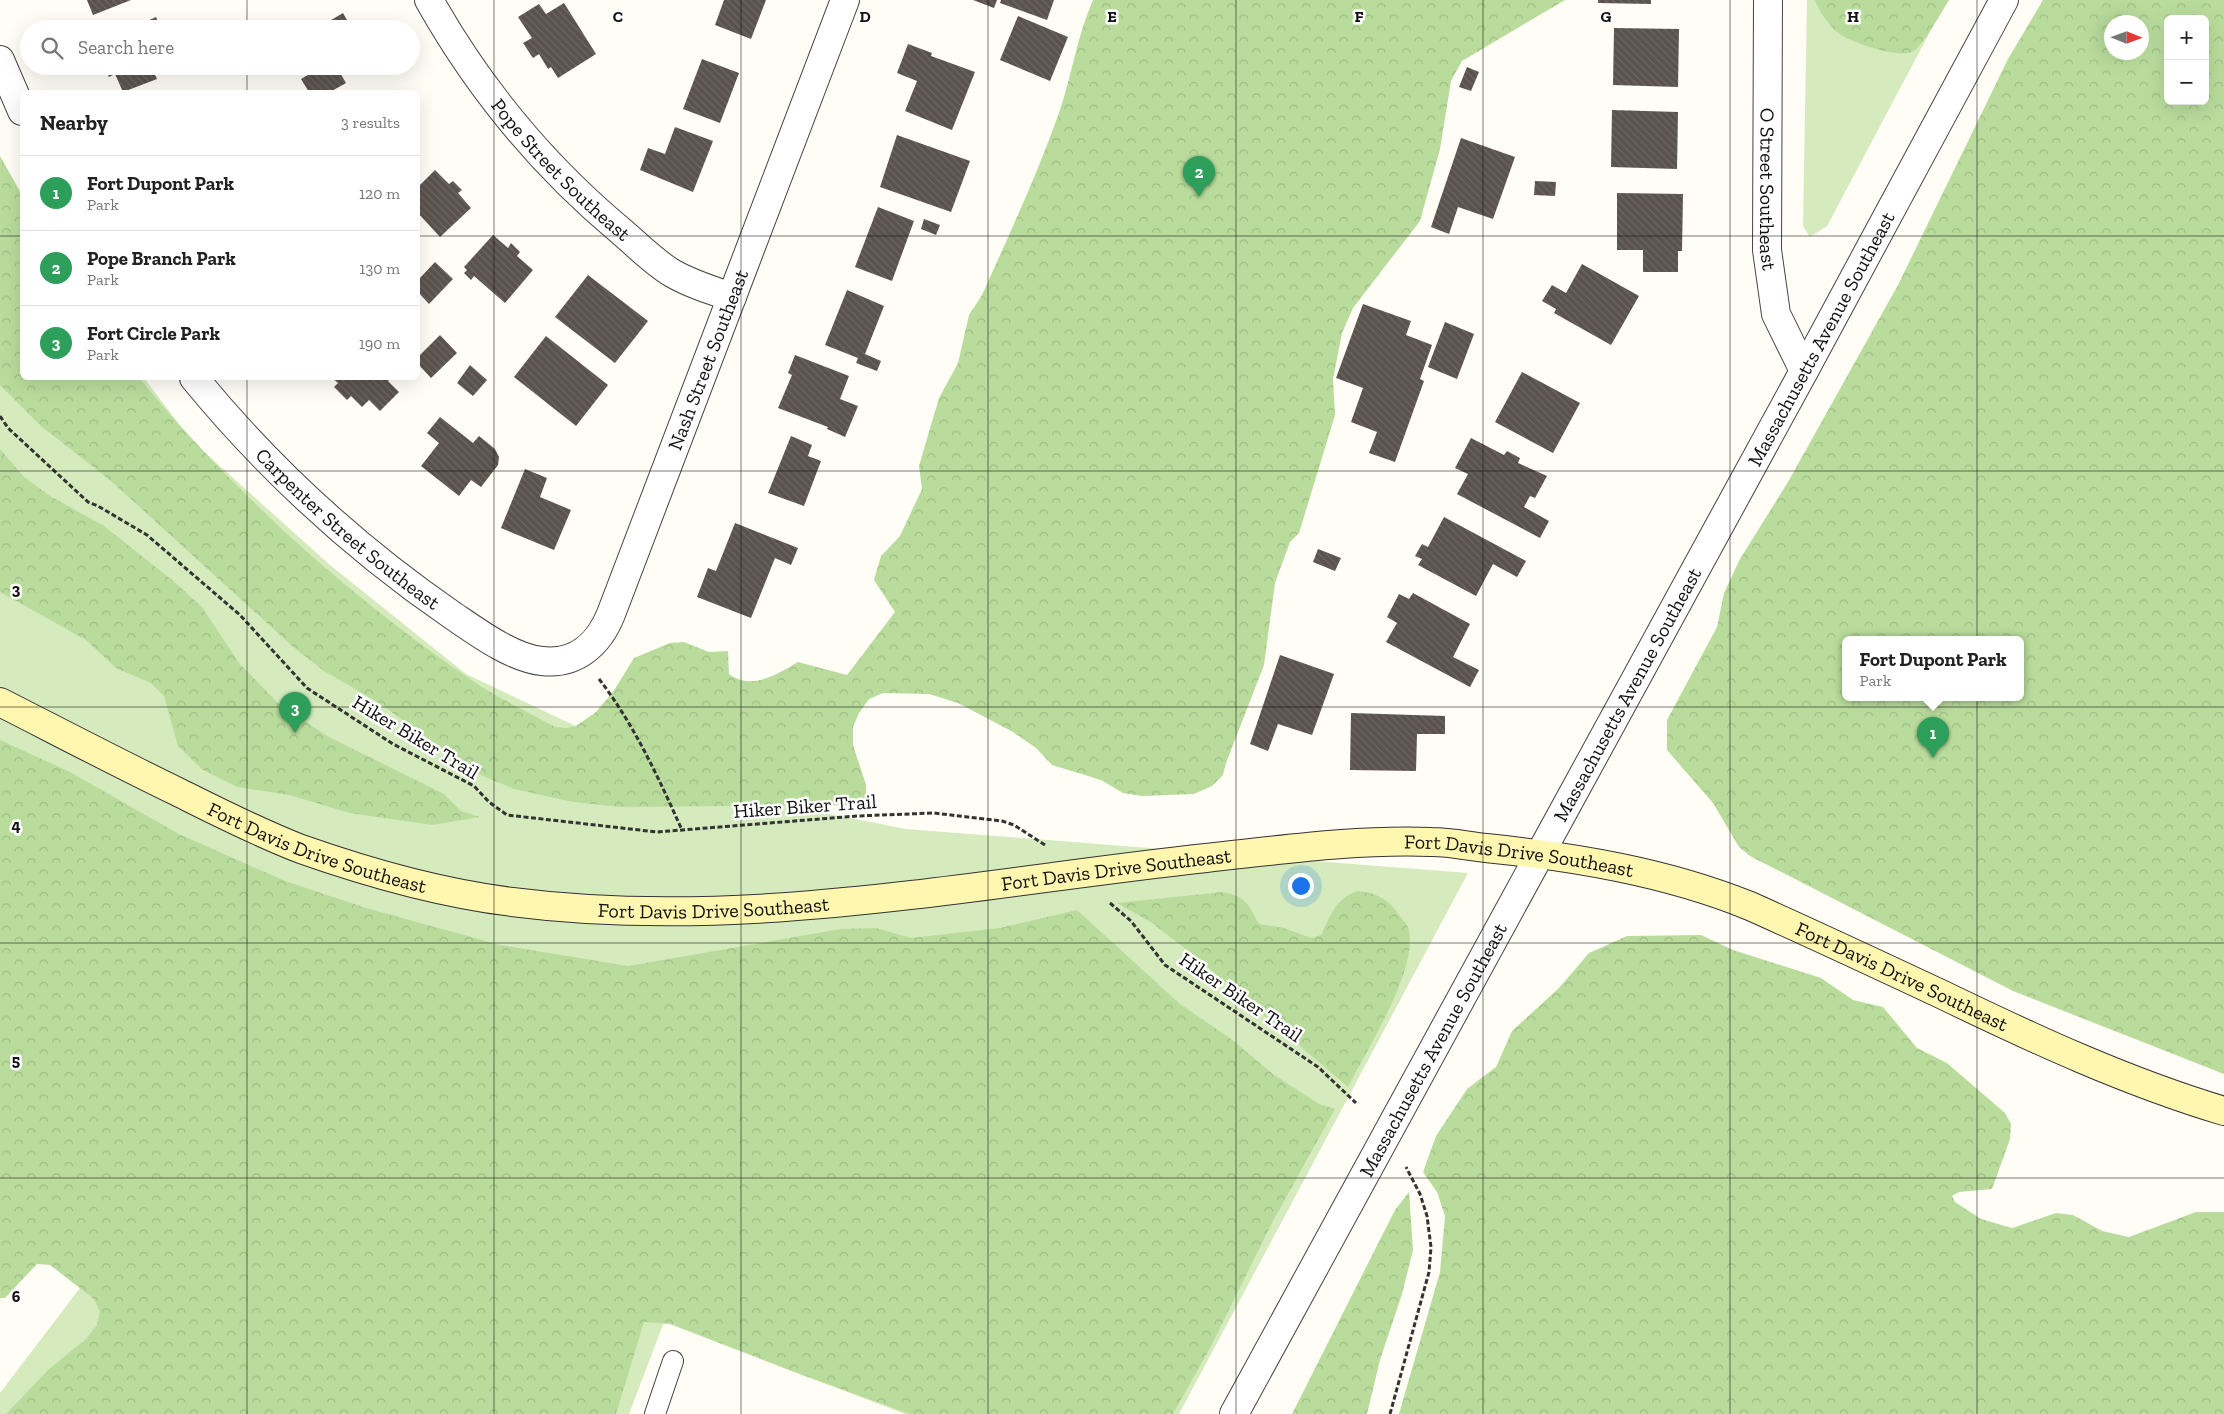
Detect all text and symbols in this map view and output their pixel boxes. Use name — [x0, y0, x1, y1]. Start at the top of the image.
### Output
text: C — [613, 7, 623, 26]
text: D — [859, 7, 871, 26]
text: E — [1107, 7, 1117, 26]
text: F — [1354, 7, 1364, 26]
text: G — [1601, 7, 1612, 26]
text: H — [1847, 7, 1859, 26]
north arrow — [2104, 15, 2149, 60]
map controls — [2164, 15, 2209, 105]
button: + — [2164, 15, 2209, 60]
search box — [20, 20, 420, 75]
icon: search — [38, 34, 66, 62]
text: Search here — [78, 36, 174, 59]
button: − — [2164, 60, 2209, 105]
street label: Pope Street Southeast — [486, 94, 636, 246]
street label: O Street Southeast — [1755, 108, 1782, 272]
text: Nearby — [40, 110, 108, 135]
text: 3 results — [341, 113, 400, 132]
pin: 2 — [1183, 156, 1215, 197]
text: Fort Dupont Park — [87, 172, 234, 195]
text: 1 — [53, 184, 59, 203]
text: 120 m — [359, 184, 400, 203]
text: Park — [87, 195, 119, 214]
street label: Massachusetts Avenue Southeast — [1742, 207, 1900, 470]
text: Pope Branch Park — [87, 247, 236, 270]
text: 2 — [52, 259, 60, 278]
text: 130 m — [359, 259, 400, 278]
street label: Nash Street Southeast — [663, 265, 753, 454]
text: Park — [87, 270, 119, 289]
text: Fort Circle Park — [87, 322, 220, 345]
text: 3 — [52, 334, 60, 353]
text: 190 m — [359, 334, 400, 353]
text: Park — [87, 345, 119, 364]
street label: Carpenter Street Southeast — [251, 443, 445, 615]
street label: Massachusetts Avenue Southeast — [1548, 563, 1707, 826]
text: 3 — [12, 580, 21, 599]
popup — [1842, 636, 2024, 701]
text: Fort Dupont Park — [1859, 648, 2007, 671]
text: Park — [1859, 671, 1891, 690]
street label: Hiker Biker Trail — [348, 690, 484, 784]
pin: 3 — [279, 692, 311, 733]
pin: 1 — [1917, 717, 1949, 758]
street label: Hiker Biker Trail — [733, 789, 877, 823]
street label: Fort Davis Drive Southeast — [204, 797, 430, 898]
text: 4 — [11, 816, 21, 835]
street label: Fort Davis Drive Southeast — [1404, 829, 1636, 882]
street label: Fort Davis Drive Southeast — [1000, 843, 1233, 896]
your location — [1288, 873, 1314, 899]
street label: Fort Davis Drive Southeast — [597, 892, 831, 923]
street label: Fort Davis Drive Southeast — [1792, 916, 2012, 1036]
street label: Massachusetts Avenue Southeast — [1354, 918, 1512, 1181]
street label: Hiker Biker Trail — [1175, 947, 1307, 1047]
text: 5 — [12, 1051, 20, 1070]
text: 6 — [12, 1287, 21, 1306]

